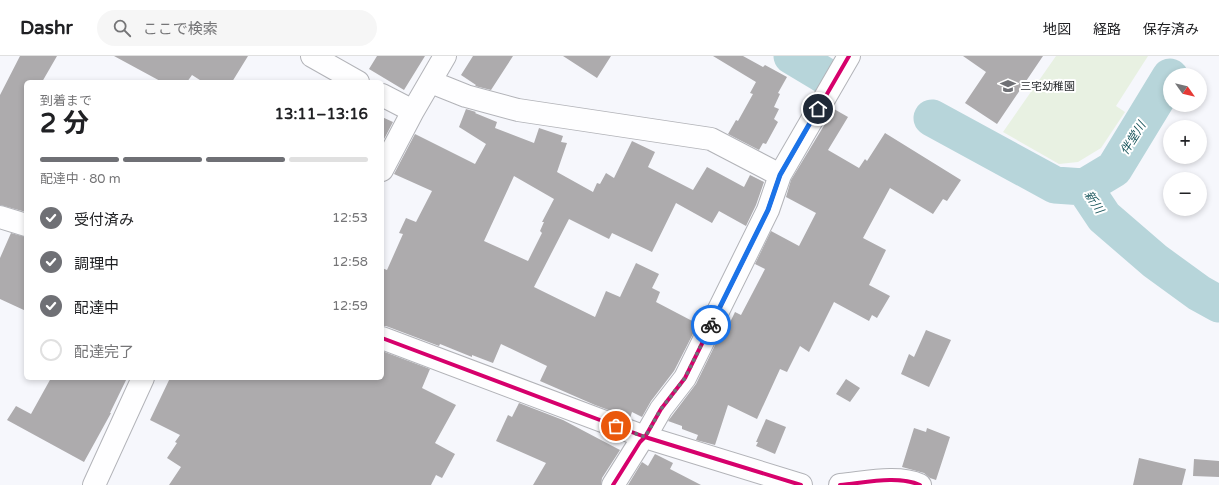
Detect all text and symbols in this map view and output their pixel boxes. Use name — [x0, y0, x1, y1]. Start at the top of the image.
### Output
search box — [97, 10, 377, 46]
text: Dashr — [20, 17, 73, 39]
icon: search — [111, 17, 133, 39]
text: ここで検索 — [143, 20, 218, 38]
text: 地図 — [1043, 21, 1071, 38]
text: 経路 — [1093, 21, 1121, 38]
text: 保存済み — [1143, 21, 1199, 38]
north arrow — [1163, 68, 1207, 112]
map controls — [1163, 68, 1207, 216]
school or university icon: 三宅幼稚園 — [999, 77, 1017, 95]
place label: 三宅幼稚園 — [1020, 80, 1075, 93]
pin — [801, 92, 835, 126]
text: 到着まで — [40, 93, 92, 109]
icon: home — [807, 98, 829, 120]
text: 13:11–13:16 — [275, 105, 368, 123]
text: 2 分 — [40, 108, 89, 139]
water label: 伴堂川 — [1118, 117, 1150, 157]
button: + — [1163, 120, 1207, 164]
text: 配達中 · 80 m — [40, 171, 121, 187]
button: − — [1163, 172, 1207, 216]
water label: 新川 — [1082, 188, 1107, 218]
icon: check — [40, 207, 62, 229]
text: 12:53 — [332, 210, 368, 226]
text: 受付済み — [74, 211, 134, 229]
icon: check — [40, 251, 62, 273]
text: 12:58 — [332, 254, 368, 270]
text: 調理中 — [74, 255, 119, 273]
icon: check — [40, 295, 62, 317]
text: 12:59 — [332, 298, 368, 314]
text: 配達中 — [74, 299, 119, 317]
courier — [691, 305, 731, 345]
icon: bike — [700, 314, 722, 336]
text: 配達完了 — [74, 343, 134, 361]
pin — [599, 409, 633, 443]
icon: bag — [605, 415, 627, 437]

